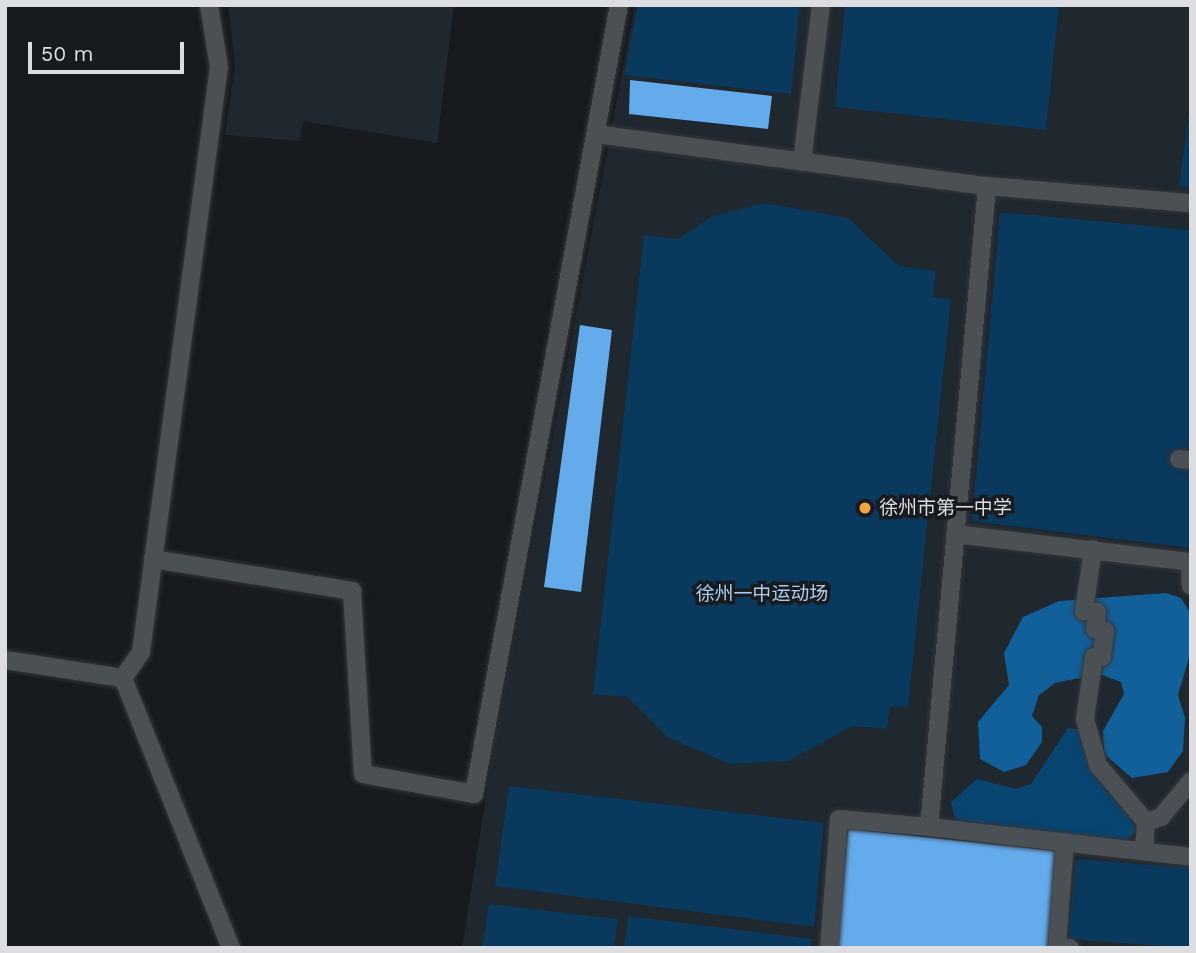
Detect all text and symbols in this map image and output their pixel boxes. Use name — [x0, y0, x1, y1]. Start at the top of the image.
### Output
scale bar — [32, 28, 187, 72]
text: 50 m — [41, 41, 93, 66]
place label: 徐州市第一中学 — [879, 497, 1012, 519]
marker: 徐州市第一中学 — [857, 500, 873, 516]
park label: 徐州一中运动场 — [696, 583, 828, 605]

